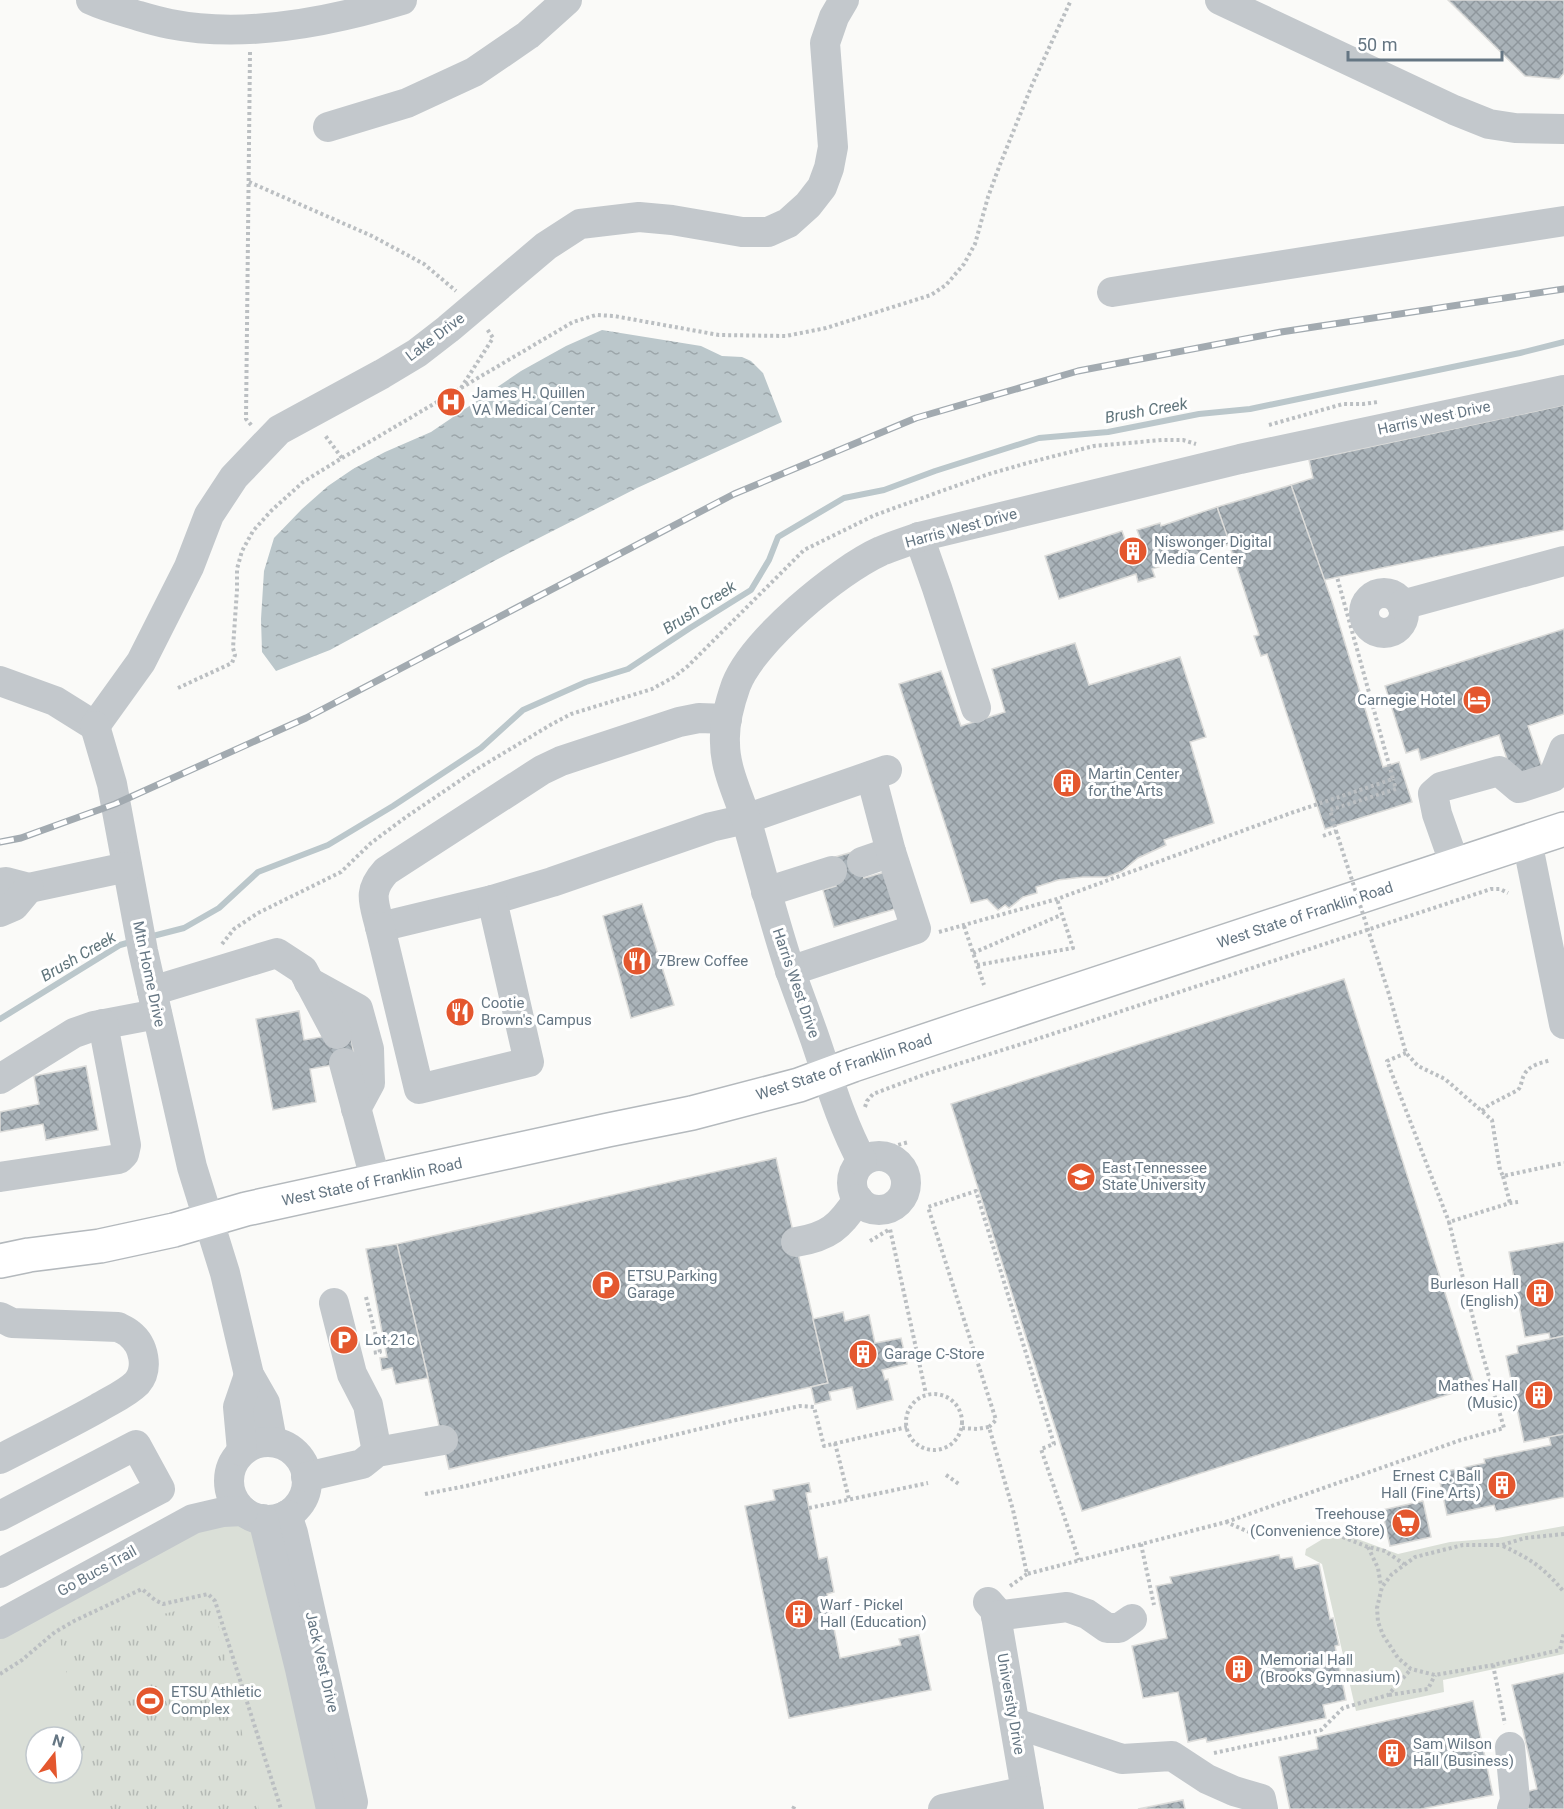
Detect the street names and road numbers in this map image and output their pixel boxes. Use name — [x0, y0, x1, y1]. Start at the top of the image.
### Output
street label: Lake Drive — [402, 309, 468, 365]
street label: Harris West Drive — [1376, 397, 1492, 439]
street label: Harris West Drive — [903, 504, 1019, 552]
street label: West State of Franklin Road — [1215, 878, 1395, 952]
street label: Mtn Home Drive — [129, 919, 169, 1029]
street label: Harris West Drive — [769, 926, 823, 1040]
street label: West State of Franklin Road — [754, 1030, 934, 1104]
street label: West State of Franklin Road — [280, 1154, 464, 1210]
street label: Go Bucs Trail — [54, 1542, 140, 1600]
street label: Jack Vest Drive — [302, 1610, 342, 1714]
street label: University Drive — [993, 1652, 1029, 1756]

